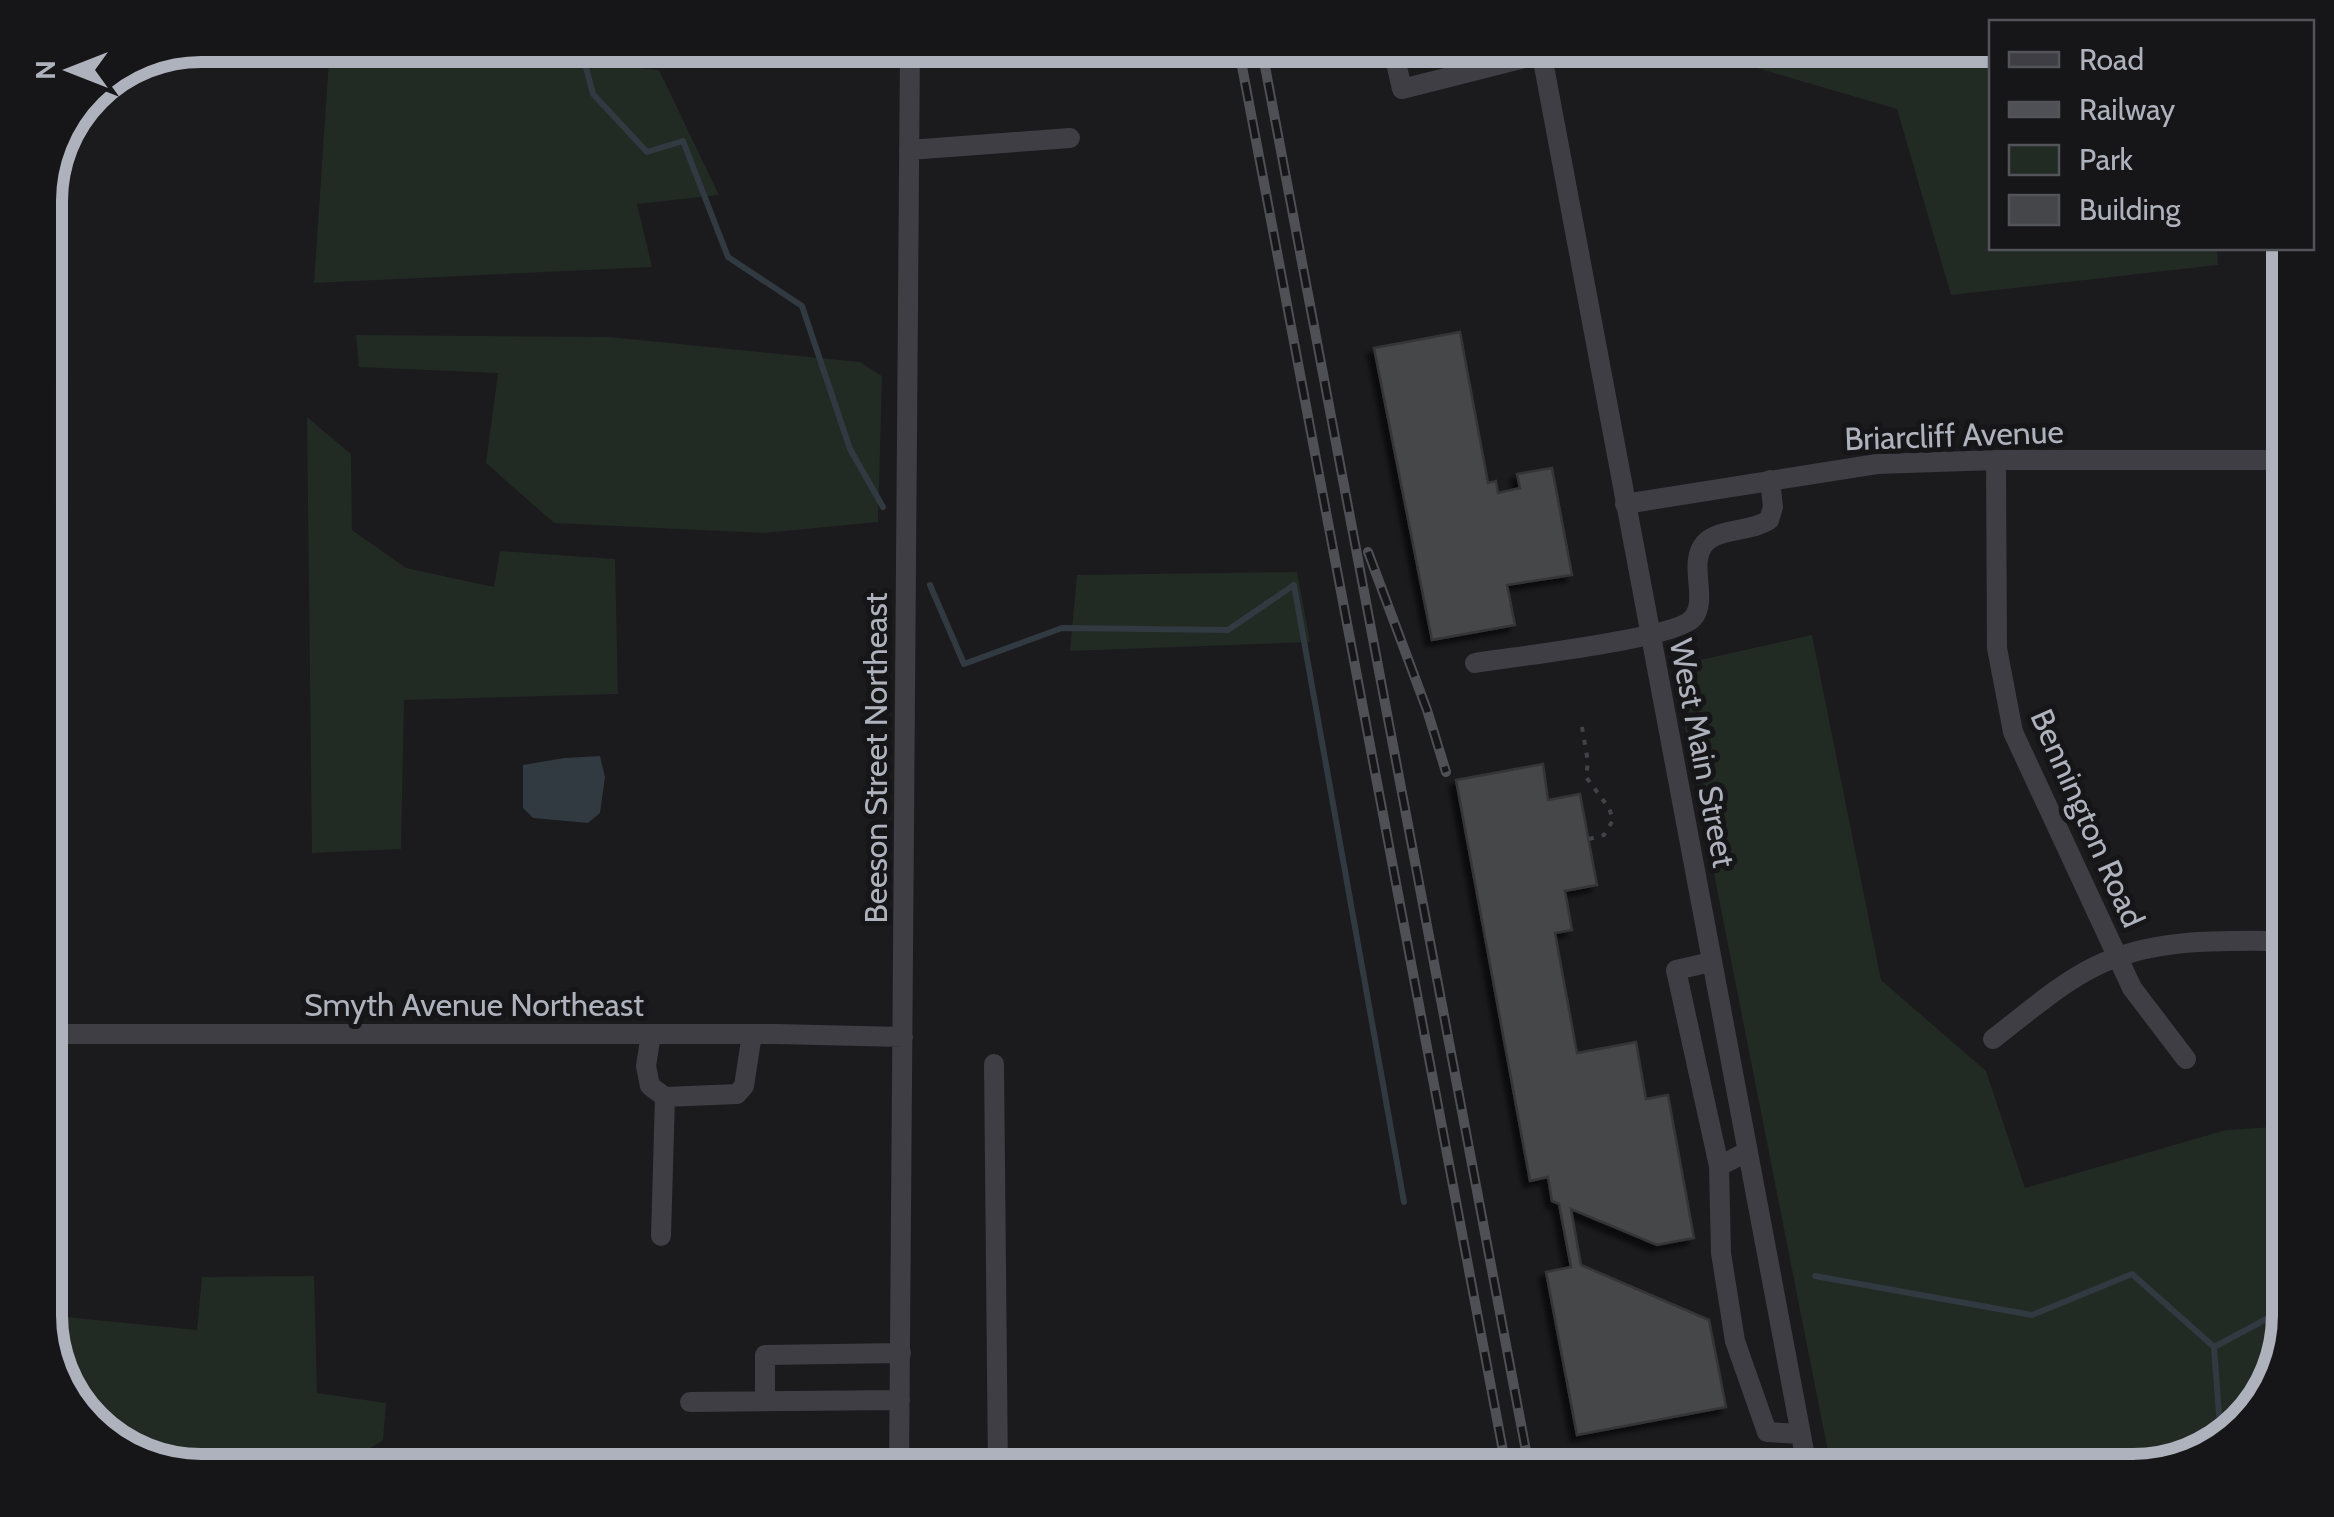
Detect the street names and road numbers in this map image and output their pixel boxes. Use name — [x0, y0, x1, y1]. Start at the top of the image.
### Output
street label: Briarcliff Avenue — [1844, 412, 2064, 458]
street label: Beeson Street Northeast — [856, 592, 895, 923]
street label: West Main Street — [1662, 635, 1744, 871]
street label: Bennington Road — [2022, 703, 2154, 933]
street label: Smyth Avenue Northeast — [304, 985, 644, 1024]

